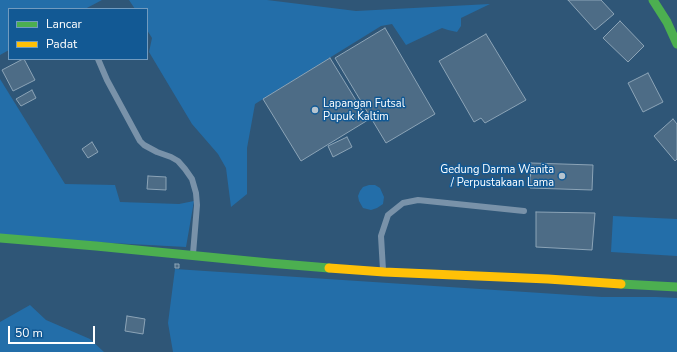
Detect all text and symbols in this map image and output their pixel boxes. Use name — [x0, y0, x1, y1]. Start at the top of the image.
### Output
legend — [8, 8, 148, 60]
text: Lancar — [46, 16, 82, 32]
text: Padat — [46, 36, 77, 52]
place label: Lapangan Futsal Pupuk Kaltim — [323, 97, 405, 123]
marker: Lapangan Futsal Pupuk Kaltim — [310, 105, 320, 115]
place label: Gedung Darma Wanita / Perpustakaan Lama — [440, 163, 554, 189]
marker: Gedung Darma Wanita / Perpustakaan Lama — [557, 171, 567, 181]
scale bar — [10, 318, 97, 344]
text: 50 m — [15, 325, 43, 341]

